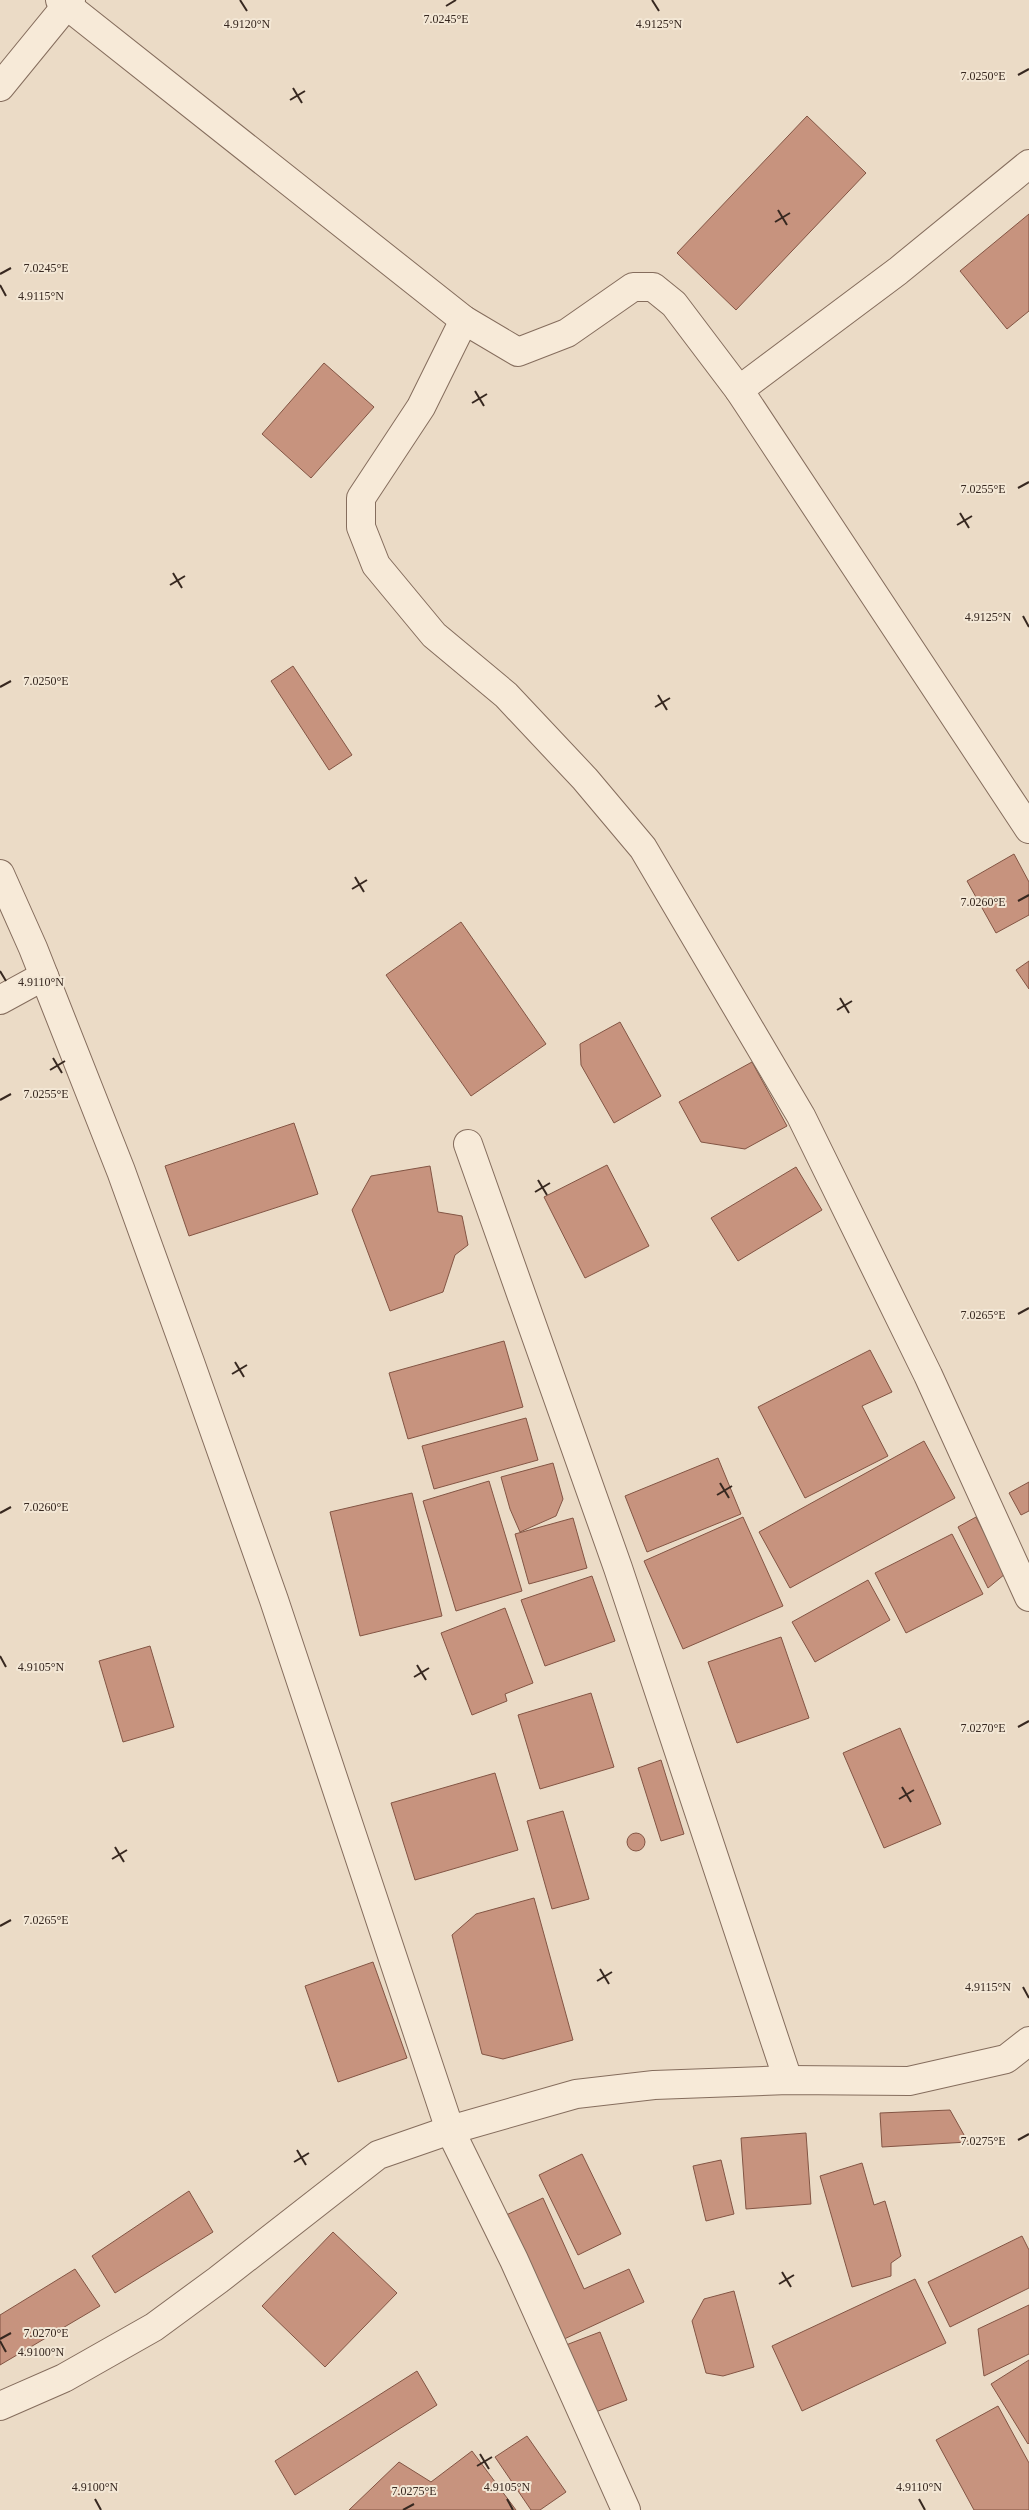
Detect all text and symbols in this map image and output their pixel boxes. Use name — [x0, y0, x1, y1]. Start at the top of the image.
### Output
text: 7.0245°E — [423, 12, 469, 26]
text: 4.9120°N — [224, 17, 271, 31]
text: 4.9125°N — [636, 17, 683, 31]
text: 7.0250°E — [960, 69, 1006, 83]
text: 7.0245°E — [23, 261, 69, 275]
text: 4.9115°N — [18, 289, 64, 303]
text: 7.0255°E — [960, 482, 1006, 496]
text: 4.9125°N — [965, 610, 1012, 624]
text: 7.0250°E — [23, 674, 69, 688]
text: 7.0260°E — [960, 895, 1006, 909]
text: 4.9110°N — [18, 975, 64, 989]
text: 7.0255°E — [23, 1087, 69, 1101]
text: 7.0265°E — [960, 1308, 1006, 1322]
text: 7.0260°E — [23, 1500, 69, 1514]
text: 4.9105°N — [18, 1660, 65, 1674]
text: 7.0270°E — [960, 1721, 1006, 1735]
text: 7.0265°E — [23, 1913, 69, 1927]
text: 4.9115°N — [965, 1980, 1011, 1994]
text: 7.0275°E — [960, 2134, 1006, 2148]
text: 7.0270°E — [23, 2326, 69, 2340]
text: 4.9100°N — [18, 2345, 65, 2359]
text: 4.9100°N — [72, 2480, 119, 2494]
text: 4.9105°N — [484, 2480, 531, 2494]
text: 4.9110°N — [896, 2480, 942, 2494]
text: 7.0275°E — [391, 2484, 437, 2498]

